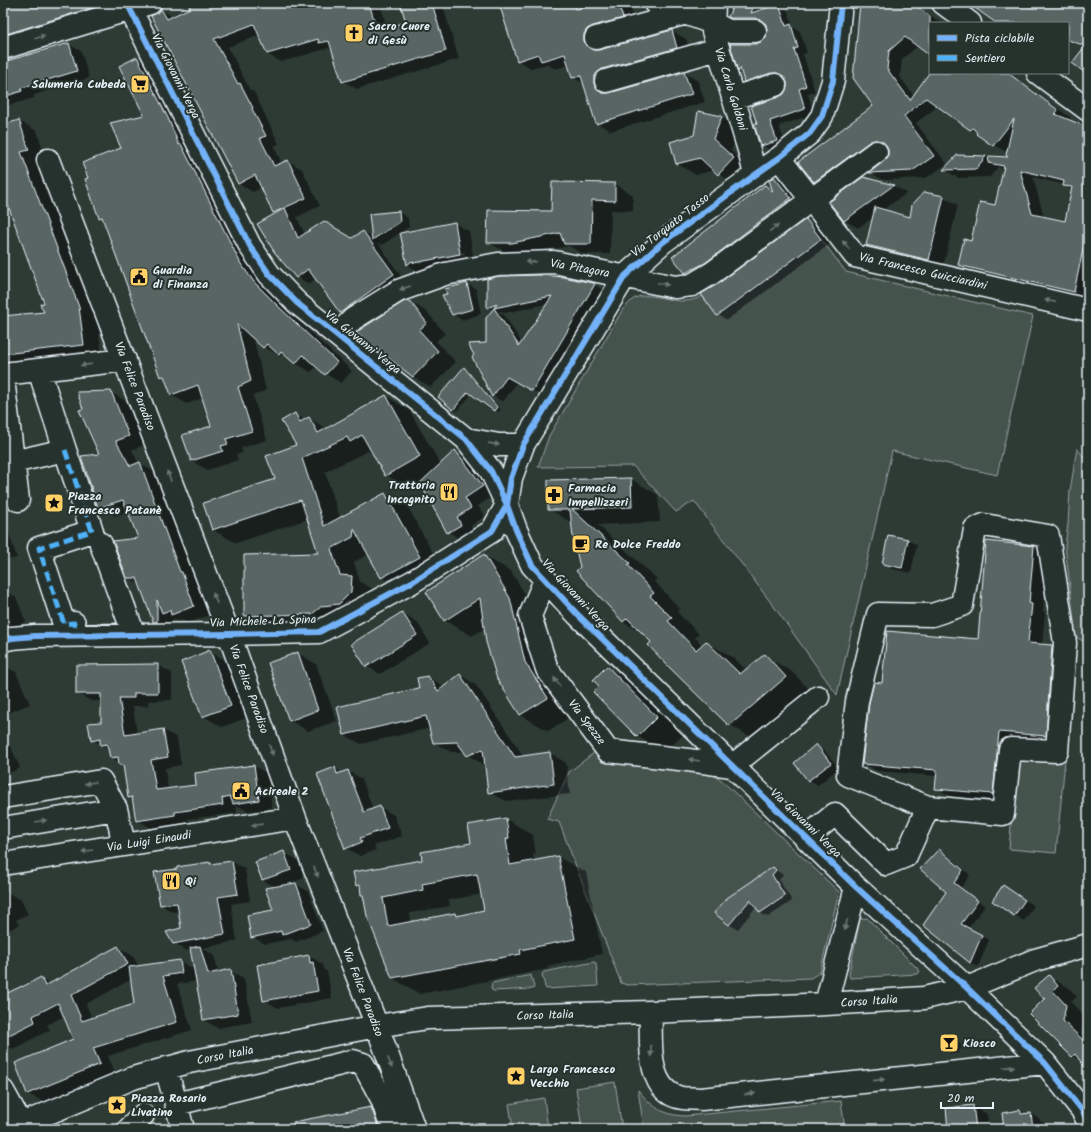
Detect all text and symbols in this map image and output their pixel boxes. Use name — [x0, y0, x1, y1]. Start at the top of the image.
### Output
place label: Sacro Cuore di Gesù — [368, 17, 430, 50]
church icon: Sacro Cuore di Gesù — [343, 22, 365, 44]
legend — [929, 22, 1069, 74]
text: Pista ciclabile — [965, 29, 1035, 48]
street label: Via Giovanni Verga — [146, 30, 205, 123]
one-way arrow — [35, 34, 47, 40]
street label: Via Carlo Goldoni — [709, 45, 753, 134]
text: Sentiero — [965, 49, 1005, 68]
supermarket icon: Salumeria Cubeda — [129, 73, 151, 95]
place label: Salumeria Cubeda — [32, 75, 126, 94]
street label: Via Torquato Tasso — [627, 189, 714, 262]
one-way arrow — [769, 223, 780, 232]
one-way arrow — [842, 239, 851, 250]
street label: Via Francesco Guicciardini — [857, 248, 990, 296]
street label: Via Pitagora — [549, 254, 612, 283]
one-way arrow — [525, 259, 537, 266]
place label: Guardia di Finanza — [153, 261, 208, 294]
public building icon: Guardia di Finanza — [128, 266, 150, 288]
one-way arrow — [657, 281, 669, 287]
one-way arrow — [398, 285, 410, 291]
one-way arrow — [1044, 297, 1056, 303]
street label: Via Giovanni Verga — [320, 306, 405, 379]
street label: Via Felice Paradiso — [109, 339, 160, 433]
one-way arrow — [80, 362, 92, 368]
one-way arrow — [488, 441, 500, 447]
one-way arrow — [166, 470, 172, 482]
place label: Trattoria Incognito — [387, 476, 436, 509]
place label: Farmacia Impellizzeri — [568, 479, 629, 512]
restaurant icon: Trattoria Incognito — [438, 481, 460, 503]
pharmacy icon: Farmacia Impellizzeri — [543, 484, 565, 506]
place label: Piazza Francesco Patanè — [68, 487, 162, 520]
place icon: Piazza Francesco Patanè — [43, 492, 65, 514]
cafe icon: Re Dolce Freddo — [570, 533, 592, 555]
place label: Re Dolce Freddo — [595, 535, 681, 554]
street label: Via Giovanni Verga — [537, 555, 615, 636]
one-way arrow — [212, 591, 218, 603]
street label: Via Michele La Spina — [210, 610, 317, 633]
street label: Via Felice Paradiso — [224, 642, 274, 737]
one-way arrow — [552, 677, 561, 688]
street label: Via Spezze — [563, 695, 611, 750]
one-way arrow — [268, 744, 274, 756]
one-way arrow — [688, 757, 700, 763]
one-way arrow — [83, 780, 96, 786]
public building icon: Acireale 2 — [230, 780, 252, 802]
place label: Acireale 2 — [255, 782, 309, 801]
street label: Via Giovanni Verga — [765, 784, 846, 863]
one-way arrow — [35, 818, 48, 824]
one-way arrow — [251, 822, 263, 828]
street label: Via Luigi Einaudi — [106, 825, 194, 858]
one-way arrow — [81, 848, 93, 854]
one-way arrow — [314, 866, 320, 878]
restaurant icon: Qi — [160, 870, 182, 892]
place label: Qi — [185, 872, 197, 891]
one-way arrow — [843, 918, 849, 931]
street label: Via Felice Paradiso — [337, 945, 388, 1039]
street label: Corso Italia — [840, 990, 899, 1013]
street label: Corso Italia — [516, 1005, 574, 1026]
bar icon: Kiosco — [938, 1032, 960, 1054]
place label: Kiosco — [963, 1034, 996, 1053]
street label: Corso Italia — [195, 1041, 255, 1070]
one-way arrow — [648, 1045, 654, 1058]
one-way arrow — [387, 1057, 393, 1069]
place label: Largo Francesco Vecchio — [530, 1060, 616, 1093]
one-way arrow — [1003, 1064, 1015, 1070]
place icon: Largo Francesco Vecchio — [505, 1065, 527, 1087]
one-way arrow — [873, 1077, 885, 1083]
scale bar — [941, 1084, 993, 1110]
place label: Piazza Rosario Livatino — [131, 1089, 207, 1122]
text: 20 m — [947, 1089, 975, 1108]
one-way arrow — [744, 1090, 756, 1097]
place icon: Piazza Rosario Livatino — [106, 1094, 128, 1116]

